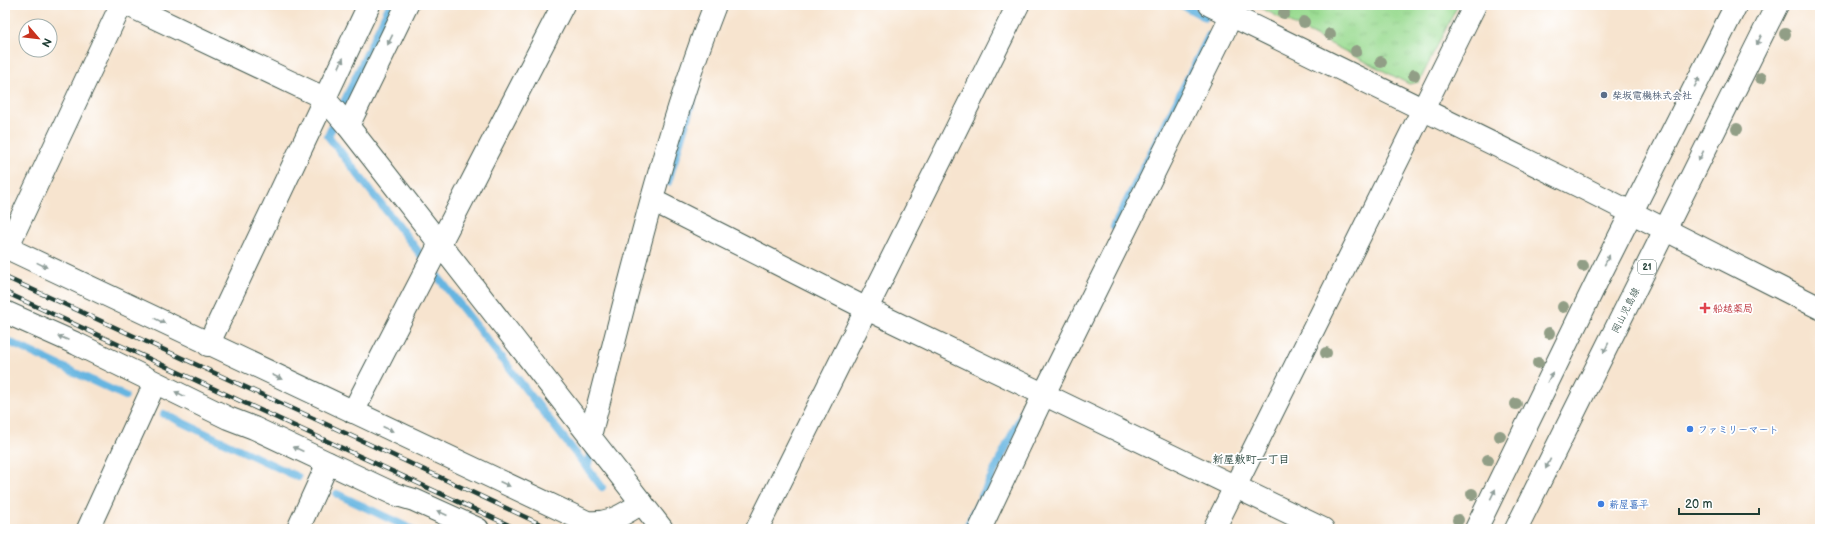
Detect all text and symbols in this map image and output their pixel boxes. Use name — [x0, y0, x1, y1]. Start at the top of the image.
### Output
north arrow — [18, 18, 58, 58]
one-way arrow — [387, 34, 393, 46]
one-way arrow — [1756, 34, 1762, 46]
text: N — [39, 36, 54, 49]
one-way arrow — [338, 57, 344, 69]
one-way arrow — [1694, 76, 1700, 88]
marker: 柴坂電機株式会社 — [1599, 90, 1609, 100]
place label: 柴坂電機株式会社 — [1612, 90, 1692, 102]
one-way arrow — [1698, 151, 1705, 162]
one-way arrow — [1604, 255, 1611, 266]
road number: 21 — [1638, 260, 1656, 274]
one-way arrow — [37, 262, 48, 268]
street label: 岡山児島線 — [1609, 285, 1643, 335]
marker: 船越薬局 — [1700, 303, 1710, 313]
place label: 船越薬局 — [1713, 303, 1753, 315]
one-way arrow — [154, 318, 165, 324]
one-way arrow — [57, 335, 68, 341]
one-way arrow — [1603, 342, 1609, 354]
one-way arrow — [1547, 371, 1553, 383]
one-way arrow — [272, 374, 283, 380]
one-way arrow — [174, 391, 186, 398]
marker: ファミリーマート — [1685, 424, 1695, 434]
place label: ファミリーマート — [1698, 424, 1778, 436]
one-way arrow — [382, 426, 393, 432]
one-way arrow — [292, 446, 304, 452]
district label: 新屋敷町一丁目 — [1213, 453, 1290, 466]
one-way arrow — [1545, 459, 1551, 470]
one-way arrow — [500, 481, 511, 487]
one-way arrow — [1490, 488, 1496, 500]
scale bar — [1679, 490, 1759, 516]
text: 20 m — [1685, 497, 1712, 512]
marker: 薪屋喜平 — [1596, 499, 1606, 509]
place label: 薪屋喜平 — [1609, 499, 1649, 511]
one-way arrow — [436, 510, 448, 516]

